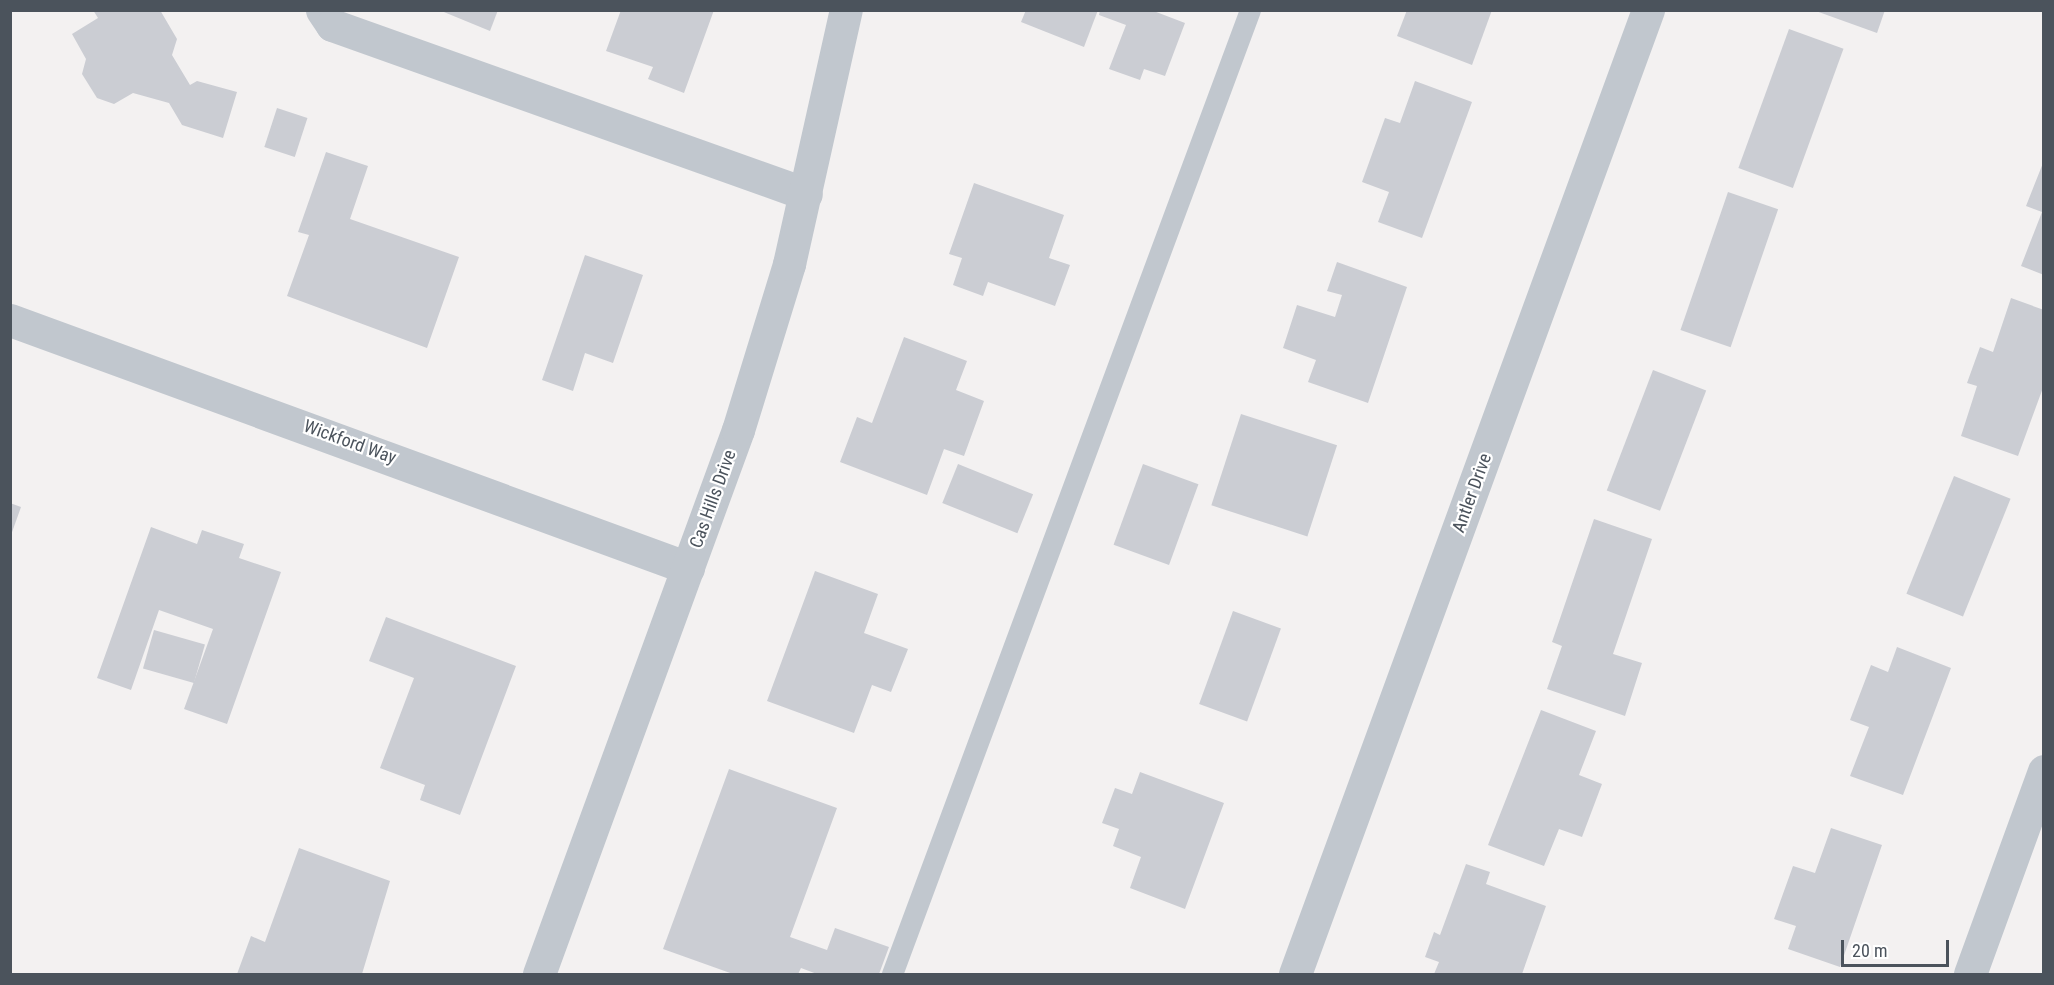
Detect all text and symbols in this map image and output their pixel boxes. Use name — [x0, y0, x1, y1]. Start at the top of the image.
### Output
street label: Wickford Way — [301, 415, 399, 469]
street label: Cas Hills Drive — [685, 447, 741, 551]
street label: Antler Drive — [1448, 451, 1496, 535]
scale bar — [1844, 928, 1952, 966]
text: 20 m — [1852, 940, 1887, 961]

